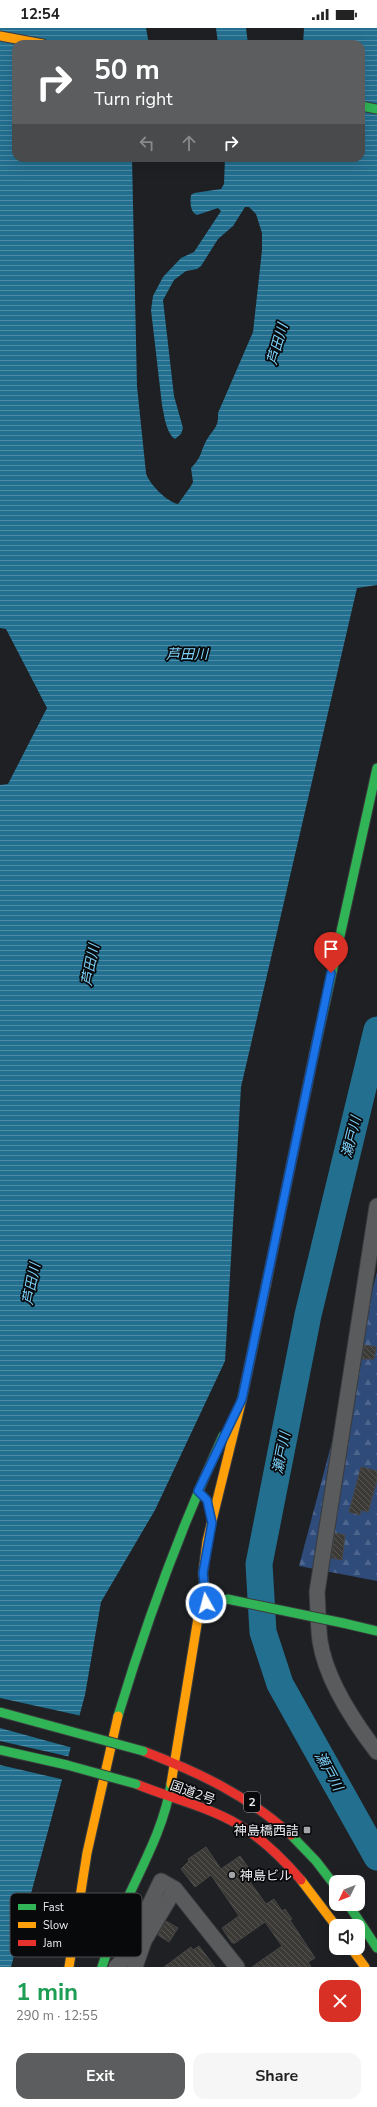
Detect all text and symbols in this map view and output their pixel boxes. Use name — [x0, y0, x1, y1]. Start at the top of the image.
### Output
text: 12:54 — [20, 4, 60, 24]
text: 50 m — [94, 51, 160, 89]
icon: right — [28, 56, 80, 108]
text: Turn right — [94, 87, 173, 111]
icon: left — [136, 132, 158, 154]
icon: ahead — [178, 132, 200, 154]
icon: right — [220, 132, 242, 154]
water label: 芦田川 — [263, 319, 293, 367]
water label: 芦田川 — [166, 645, 210, 664]
pin — [314, 932, 348, 973]
icon: arrive — [320, 938, 342, 960]
water label: 芦田川 — [77, 941, 104, 988]
water label: 瀬戸川 — [337, 1113, 366, 1160]
water label: 芦田川 — [18, 1260, 45, 1307]
water label: 瀬戸川 — [268, 1429, 295, 1476]
position arrow — [185, 1582, 227, 1624]
water label: 瀬戸川 — [310, 1748, 348, 1796]
street label: 国道2号 — [168, 1776, 218, 1809]
road number: 2 — [244, 1792, 260, 1812]
place label: 神島橋西詰 — [234, 1822, 299, 1840]
marker: 神島橋西詰 — [302, 1825, 312, 1835]
place label: 神島ビル — [240, 1867, 292, 1885]
marker: 神島ビル — [227, 1870, 237, 1880]
north arrow — [329, 1875, 365, 1911]
map controls — [329, 1875, 365, 1955]
legend — [10, 1893, 142, 1957]
text: Fast — [43, 1900, 64, 1915]
text: Slow — [43, 1918, 68, 1933]
button: sound — [329, 1919, 365, 1955]
text: Jam — [42, 1936, 62, 1951]
text: 1 min — [16, 1976, 78, 2008]
button: close — [319, 1980, 361, 2022]
text: 290 m · 12:55 — [16, 2007, 98, 2025]
button: Exit — [16, 2053, 185, 2099]
button: Share — [193, 2053, 361, 2099]

